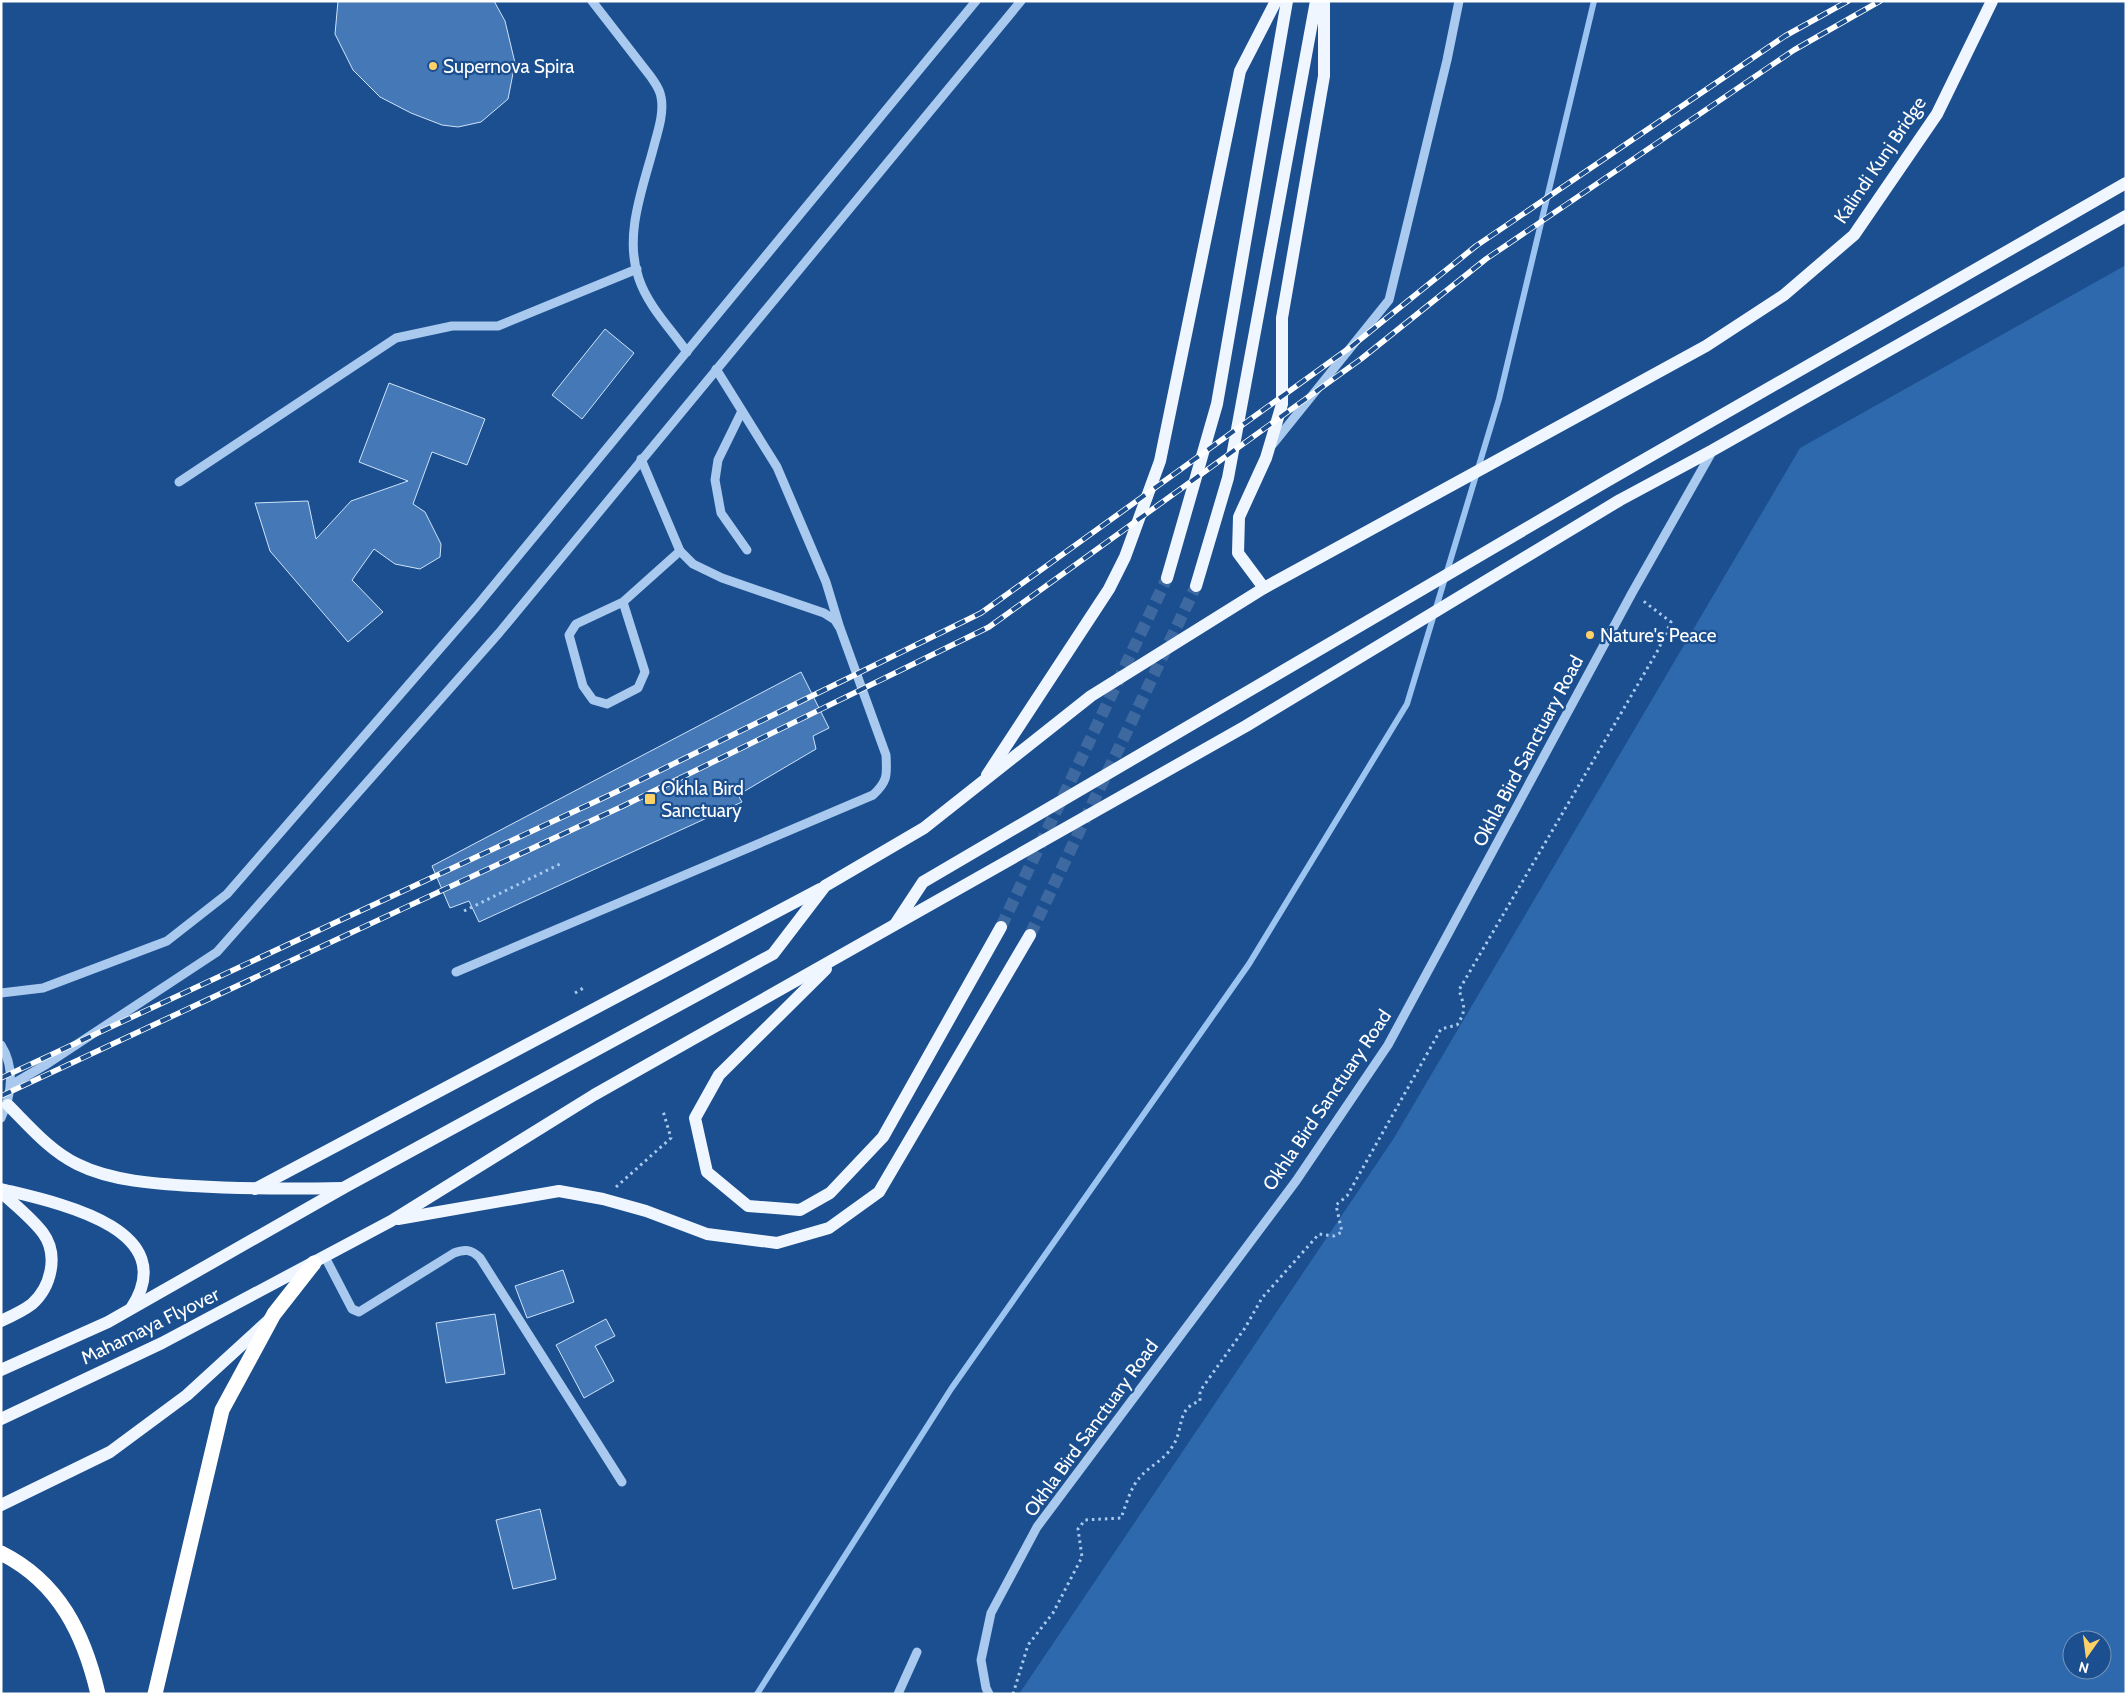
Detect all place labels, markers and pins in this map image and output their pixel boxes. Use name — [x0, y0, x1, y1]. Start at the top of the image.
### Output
place label: Supernova Spira — [443, 55, 574, 78]
marker: Supernova Spira — [427, 60, 439, 72]
place label: Nature's Peace — [1600, 624, 1717, 647]
marker: Nature's Peace — [1584, 629, 1596, 641]
place label: Okhla Bird Sanctuary — [661, 777, 744, 822]
marker: Okhla Bird Sanctuary — [643, 792, 657, 806]

